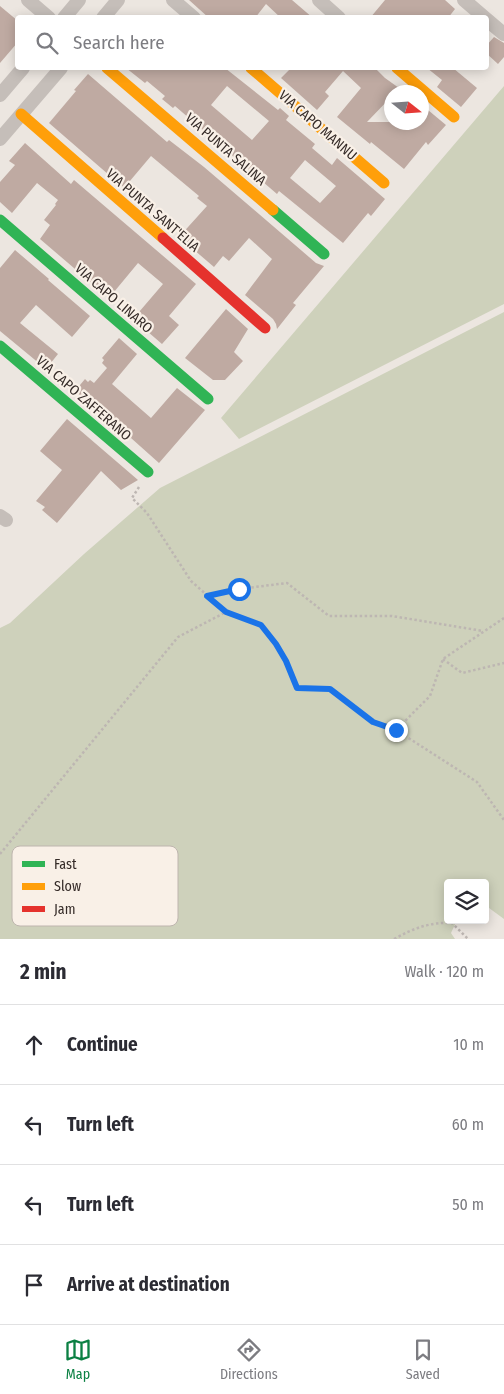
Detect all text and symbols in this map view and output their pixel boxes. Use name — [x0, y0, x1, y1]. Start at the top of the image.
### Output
search box — [15, 15, 489, 70]
icon: search — [33, 29, 61, 57]
text: Search here — [73, 31, 165, 54]
north arrow — [384, 85, 429, 130]
street label: VIA CAPO MANNU — [275, 87, 360, 164]
street label: VIA PUNTA SALINA — [182, 110, 270, 190]
street label: VIA PUNTA SANT'ELIA — [103, 165, 203, 256]
street label: VIA CAPO LINARO — [71, 260, 156, 337]
street label: VIA CAPO ZAFFERANO — [33, 352, 135, 444]
route start — [228, 578, 251, 601]
route end — [385, 719, 408, 742]
legend — [12, 846, 178, 926]
text: Fast — [54, 856, 77, 873]
text: Slow — [54, 878, 81, 895]
map controls — [444, 879, 489, 924]
button: layers — [444, 879, 489, 924]
text: Jam — [54, 901, 75, 918]
text: 2 min — [20, 959, 67, 985]
text: Walk · 120 m — [405, 962, 484, 981]
icon: ahead — [20, 1031, 48, 1059]
text: Continue — [67, 1033, 138, 1056]
text: 10 m — [453, 1035, 484, 1054]
icon: left — [20, 1111, 48, 1139]
text: Turn left — [67, 1113, 134, 1136]
text: 60 m — [452, 1115, 484, 1134]
icon: left — [20, 1191, 48, 1219]
text: Turn left — [67, 1193, 134, 1216]
text: 50 m — [452, 1195, 484, 1214]
icon: arrive — [20, 1271, 48, 1299]
text: Arrive at destination — [67, 1273, 230, 1296]
tab: Map — [64, 1336, 92, 1383]
tab: Directions — [220, 1336, 278, 1383]
tab: Saved — [406, 1336, 440, 1383]

